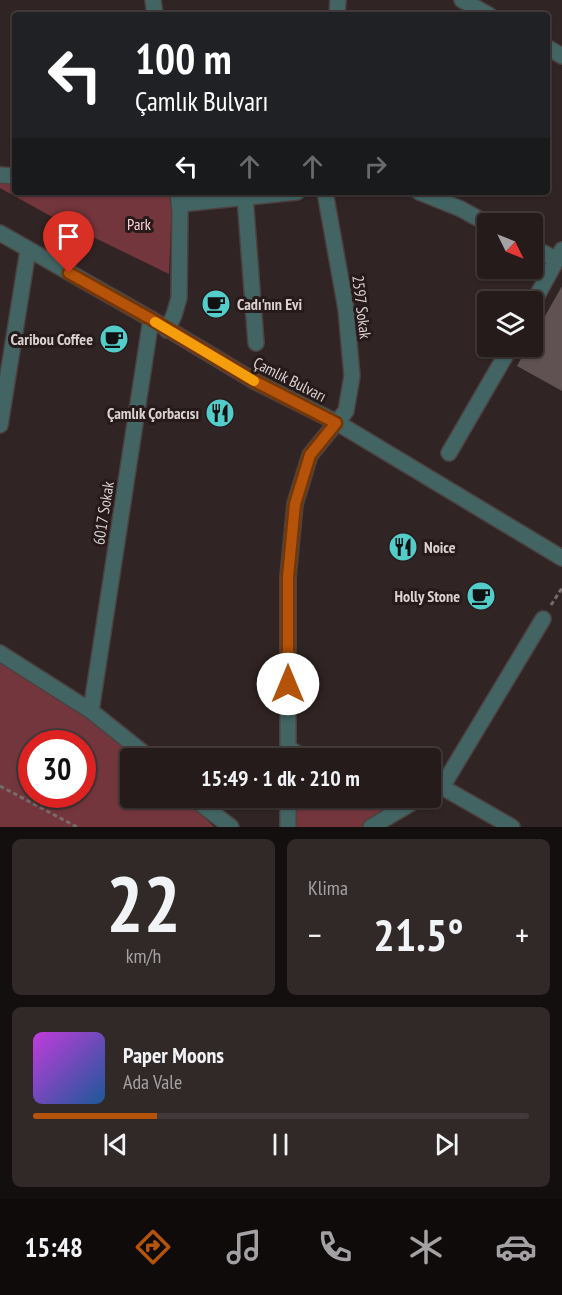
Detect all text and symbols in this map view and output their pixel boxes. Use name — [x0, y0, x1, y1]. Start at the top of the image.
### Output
text: 100 m — [135, 31, 232, 86]
icon: left — [36, 36, 114, 114]
text: Çamlık Bulvarı — [135, 84, 268, 118]
icon: left — [170, 150, 203, 183]
icon: ahead — [233, 150, 266, 183]
icon: ahead — [296, 150, 329, 183]
icon: right — [359, 150, 392, 183]
pin — [43, 211, 94, 273]
north arrow — [477, 213, 543, 279]
map controls — [477, 213, 543, 357]
park label: Park — [127, 214, 152, 234]
icon: arrive — [52, 220, 85, 253]
street label: 2597 Sokak — [348, 274, 376, 341]
cafe icon: Cadı'nın Evi — [200, 288, 232, 320]
button: layers — [477, 291, 543, 357]
place label: Cadı'nın Evi — [237, 294, 303, 314]
cafe icon: Caribou Coffee — [98, 323, 130, 355]
place label: Caribou Coffee — [10, 329, 93, 349]
street label: Çamlık Bulvarı — [250, 352, 330, 406]
restaurant icon: Çamlık Çorbacısı — [204, 397, 236, 429]
place label: Çamlık Çorbacısı — [107, 403, 199, 423]
street label: 6017 Sokak — [88, 479, 118, 546]
restaurant icon: Noice — [387, 531, 419, 563]
place label: Noice — [424, 537, 456, 557]
cafe icon: Holly Stone — [465, 580, 497, 612]
place label: Holly Stone — [395, 586, 460, 606]
position arrow — [256, 652, 320, 716]
speed limit sign: 30 — [18, 730, 96, 808]
text: 15:49 · 1 dk · 210 m — [201, 764, 360, 792]
text: 22 — [106, 853, 181, 954]
text: Klima — [308, 875, 348, 901]
text: 21.5° — [373, 905, 464, 963]
text: − — [308, 913, 322, 956]
text: + — [515, 913, 529, 956]
text: km/h — [126, 943, 161, 969]
text: Paper Moons — [123, 1041, 224, 1069]
text: Ada Vale — [123, 1069, 182, 1095]
icon: previous — [99, 1128, 132, 1161]
icon: pause — [264, 1128, 297, 1161]
icon: next — [430, 1128, 463, 1161]
icon: directions — [132, 1226, 174, 1268]
icon: music — [223, 1226, 265, 1268]
icon: phone — [314, 1226, 356, 1268]
icon: climate — [405, 1226, 447, 1268]
icon: car — [495, 1226, 537, 1268]
text: 15:48 — [24, 1230, 83, 1264]

